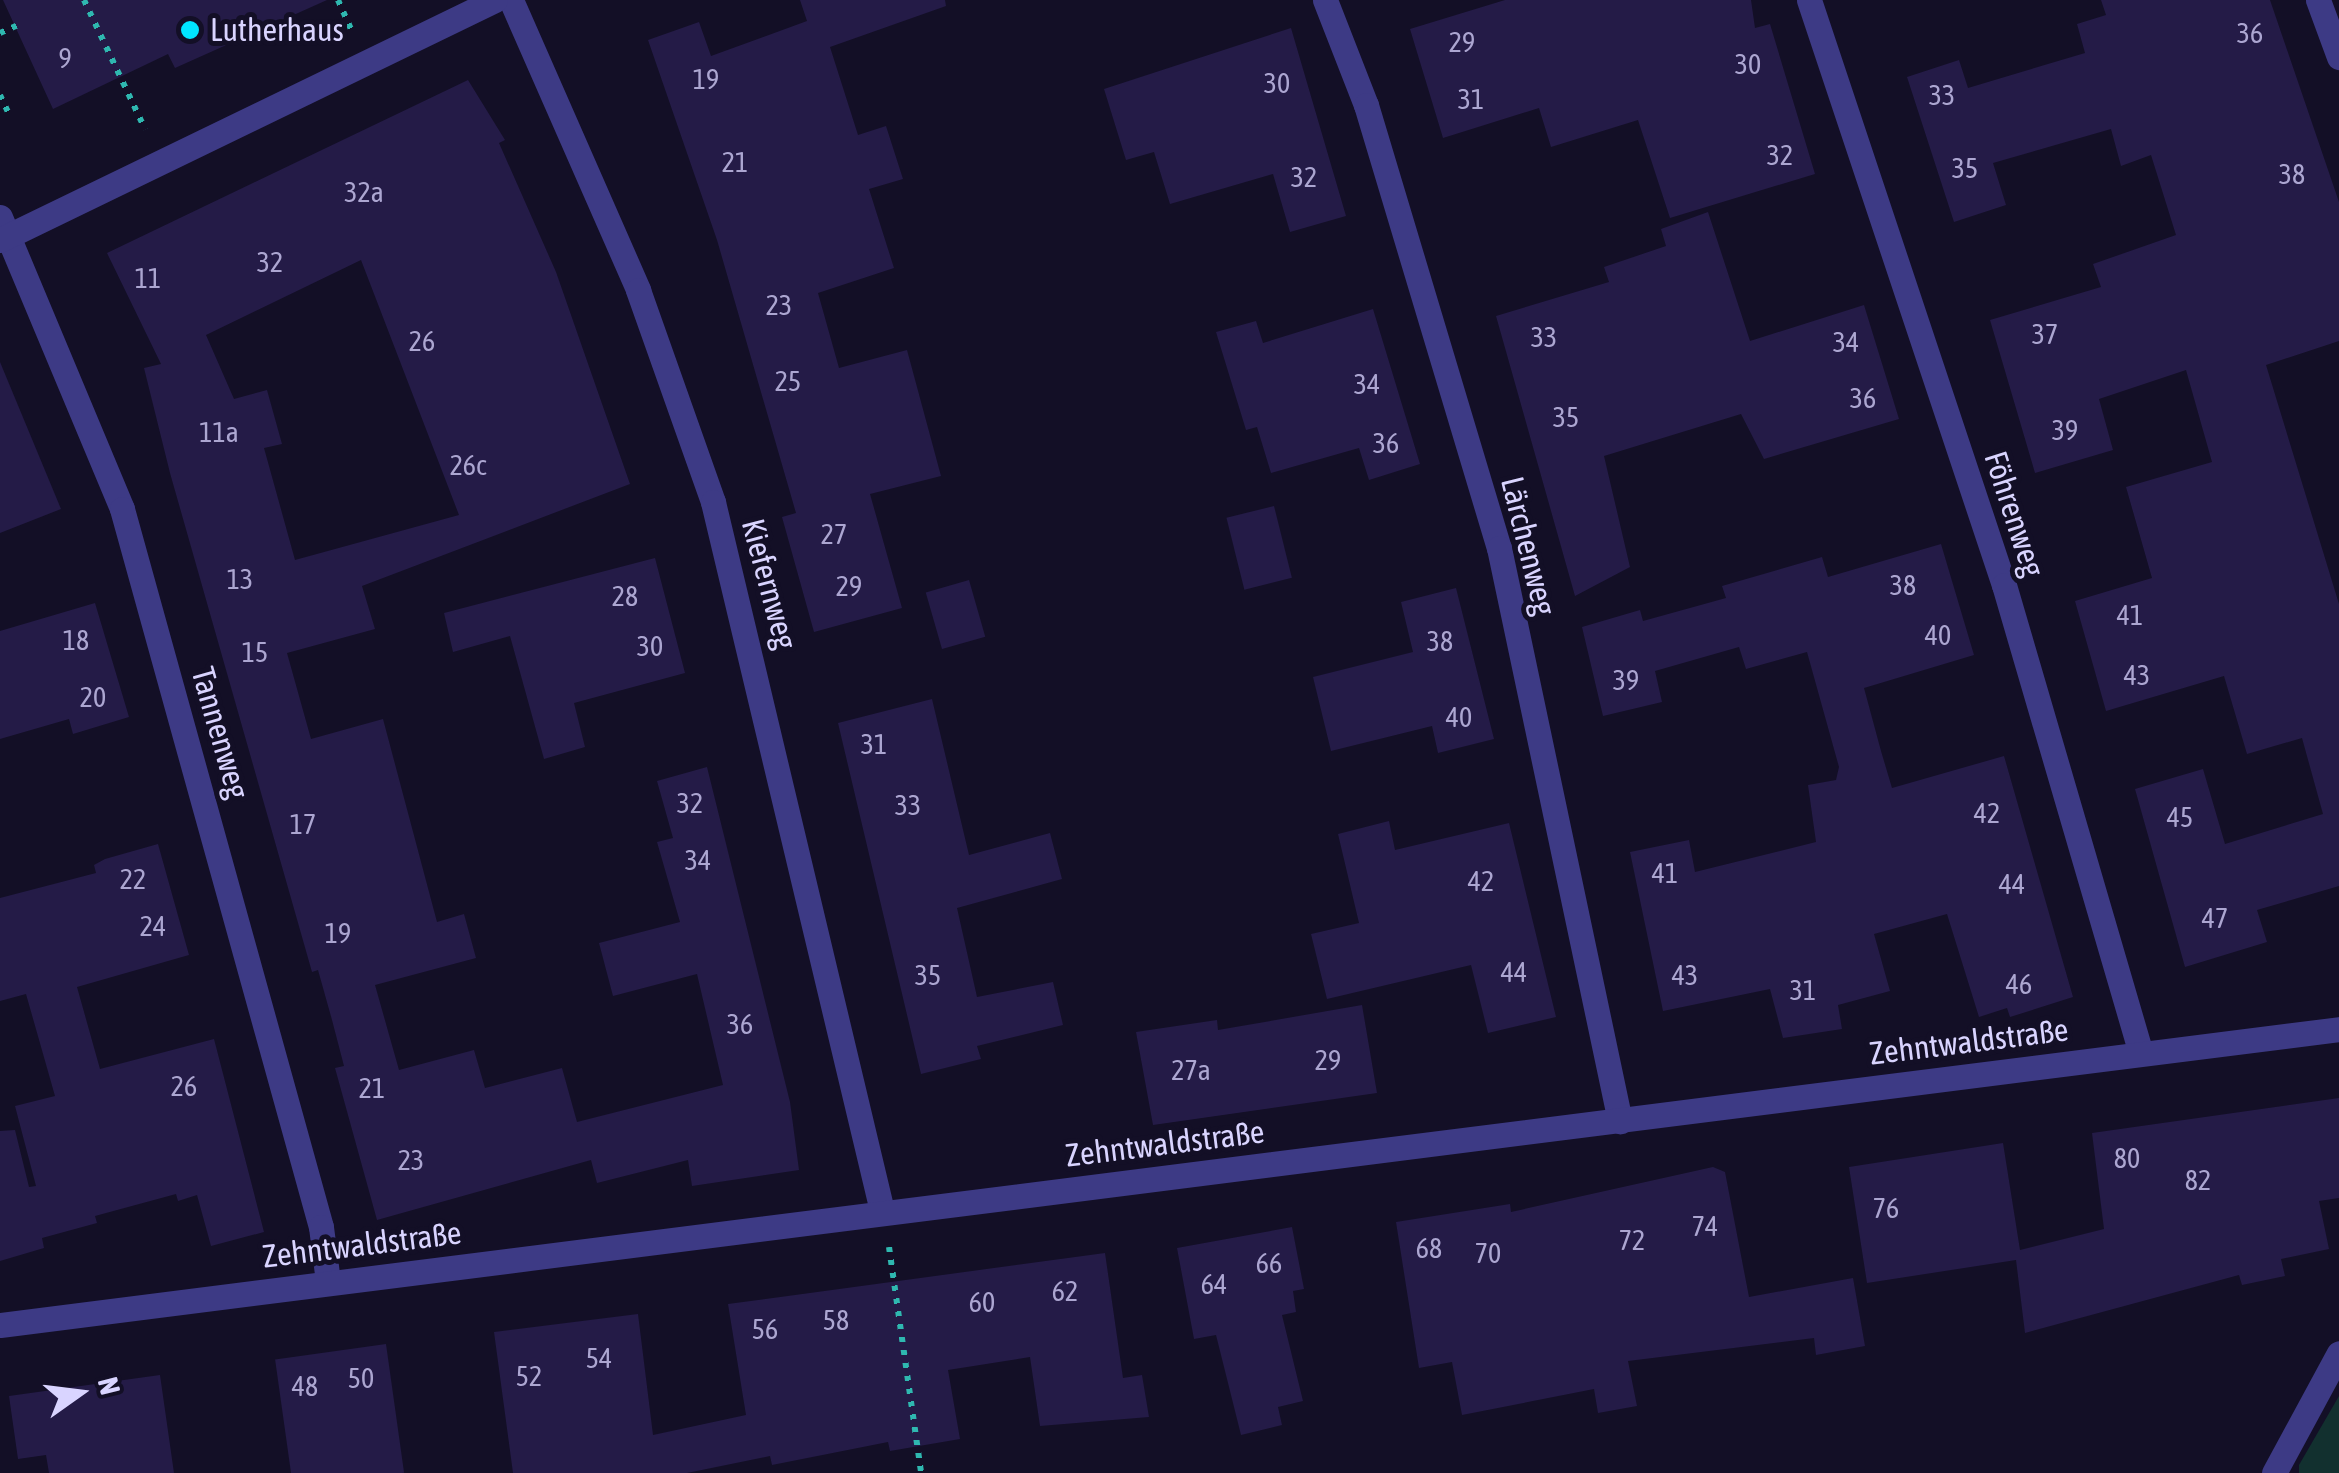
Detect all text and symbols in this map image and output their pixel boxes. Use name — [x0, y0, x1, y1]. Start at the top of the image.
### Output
place label: Lutherhaus — [210, 11, 344, 49]
house number: 36 — [2237, 16, 2263, 50]
marker: Lutherhaus — [179, 19, 201, 41]
house number: 29 — [1449, 25, 1475, 59]
house number: 9 — [58, 41, 72, 75]
house number: 30 — [1735, 47, 1761, 81]
house number: 19 — [693, 62, 719, 96]
house number: 30 — [1264, 66, 1290, 100]
house number: 33 — [1929, 78, 1955, 112]
house number: 31 — [1458, 82, 1484, 116]
house number: 32 — [1767, 138, 1793, 172]
house number: 21 — [722, 145, 748, 179]
house number: 35 — [1952, 151, 1978, 185]
house number: 38 — [2279, 157, 2305, 191]
house number: 32 — [1291, 160, 1317, 194]
house number: 32a — [344, 175, 384, 209]
house number: 32 — [257, 245, 283, 279]
house number: 11 — [135, 261, 161, 295]
house number: 23 — [766, 288, 792, 322]
house number: 37 — [2032, 317, 2058, 351]
house number: 33 — [1531, 320, 1557, 354]
house number: 26 — [409, 324, 435, 358]
house number: 34 — [1833, 325, 1859, 359]
house number: 25 — [775, 364, 801, 398]
house number: 34 — [1354, 367, 1380, 401]
house number: 36 — [1850, 381, 1876, 415]
house number: 35 — [1553, 400, 1579, 434]
house number: 39 — [2052, 413, 2078, 447]
house number: 11a — [199, 415, 239, 449]
house number: 36 — [1373, 426, 1399, 460]
street label: Föhrenweg — [1976, 447, 2052, 581]
house number: 26c — [450, 448, 486, 482]
street label: Lärchenweg — [1492, 473, 1564, 619]
street label: Kiefernweg — [733, 515, 805, 653]
house number: 27 — [821, 517, 847, 551]
house number: 13 — [227, 562, 253, 596]
house number: 38 — [1890, 568, 1916, 602]
house number: 29 — [836, 569, 862, 603]
house number: 28 — [612, 579, 638, 613]
house number: 41 — [2117, 598, 2143, 632]
house number: 40 — [1925, 618, 1951, 652]
house number: 18 — [63, 623, 89, 657]
house number: 38 — [1427, 624, 1453, 658]
house number: 30 — [637, 629, 663, 663]
house number: 15 — [242, 635, 268, 669]
house number: 43 — [2124, 658, 2150, 692]
street label: Tannenweg — [183, 663, 257, 803]
house number: 39 — [1613, 663, 1639, 697]
house number: 20 — [80, 680, 106, 714]
house number: 40 — [1446, 700, 1472, 734]
house number: 31 — [861, 727, 887, 761]
house number: 32 — [677, 786, 703, 820]
house number: 33 — [895, 788, 921, 822]
house number: 42 — [1974, 796, 2000, 830]
house number: 45 — [2167, 800, 2193, 834]
house number: 17 — [290, 807, 316, 841]
house number: 34 — [685, 843, 711, 877]
house number: 41 — [1652, 856, 1678, 890]
house number: 22 — [120, 862, 146, 896]
house number: 42 — [1468, 864, 1494, 898]
house number: 44 — [1999, 867, 2025, 901]
house number: 47 — [2202, 901, 2228, 935]
house number: 24 — [140, 909, 166, 943]
house number: 19 — [325, 916, 351, 950]
house number: 44 — [1501, 955, 1527, 989]
house number: 35 — [915, 958, 941, 992]
house number: 43 — [1672, 958, 1698, 992]
house number: 46 — [2006, 967, 2032, 1001]
house number: 31 — [1790, 973, 1816, 1007]
house number: 36 — [727, 1007, 753, 1041]
street label: Zehntwaldstraße — [1867, 1011, 2071, 1073]
house number: 29 — [1315, 1043, 1341, 1077]
house number: 27a — [1171, 1053, 1211, 1087]
house number: 26 — [171, 1069, 197, 1103]
house number: 21 — [359, 1071, 385, 1105]
street label: Zehntwaldstraße — [1063, 1113, 1267, 1175]
house number: 80 — [2114, 1141, 2140, 1175]
house number: 23 — [398, 1143, 424, 1177]
house number: 82 — [2185, 1163, 2211, 1197]
house number: 76 — [1873, 1191, 1899, 1225]
house number: 74 — [1692, 1209, 1718, 1243]
street label: Zehntwaldstraße — [260, 1214, 464, 1276]
house number: 72 — [1619, 1223, 1645, 1257]
house number: 68 — [1416, 1231, 1442, 1265]
house number: 70 — [1475, 1236, 1501, 1270]
house number: 66 — [1256, 1246, 1282, 1280]
house number: 64 — [1201, 1267, 1227, 1301]
house number: 62 — [1052, 1274, 1078, 1308]
house number: 60 — [969, 1285, 995, 1319]
house number: 58 — [823, 1303, 849, 1337]
house number: 56 — [752, 1312, 778, 1346]
house number: 54 — [586, 1341, 612, 1375]
north arrow — [30, 1343, 130, 1443]
house number: 52 — [516, 1359, 542, 1393]
house number: 50 — [348, 1361, 374, 1395]
house number: 48 — [292, 1369, 318, 1403]
text: N — [92, 1374, 127, 1398]

